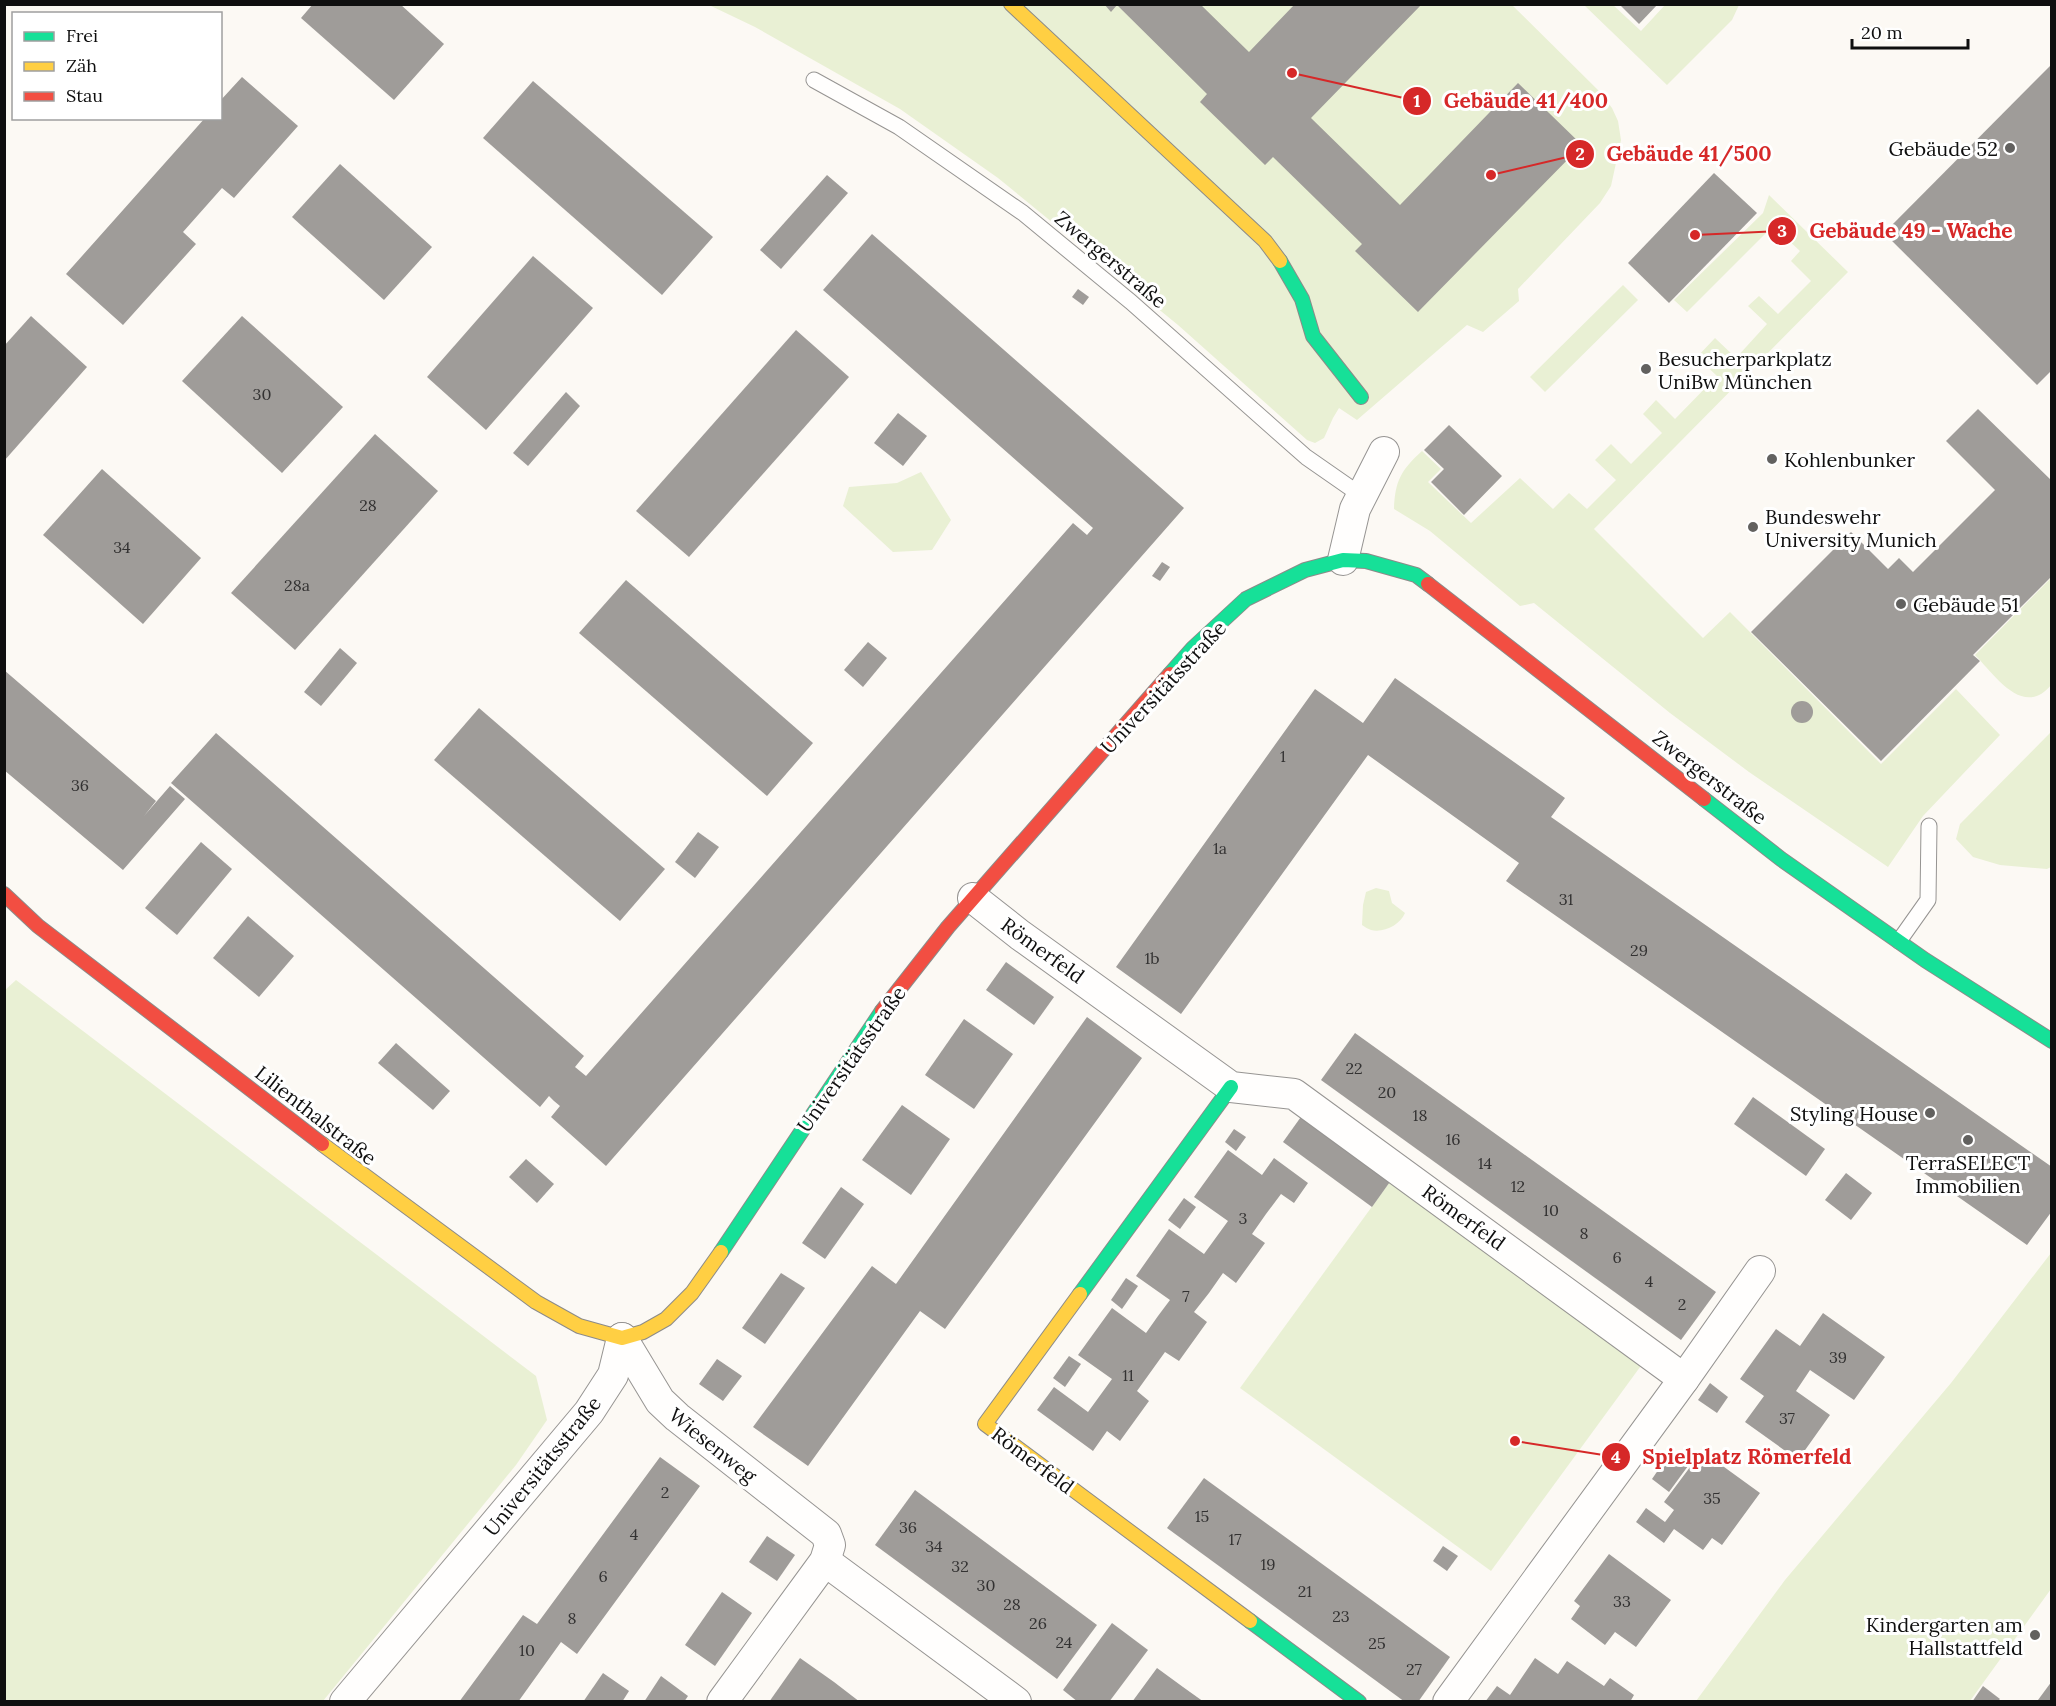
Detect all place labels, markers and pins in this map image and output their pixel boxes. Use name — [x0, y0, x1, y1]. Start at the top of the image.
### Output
callout: Gebäude 41/400 — [1402, 81, 1620, 120]
callout: Gebäude 41/500 — [1565, 134, 1784, 173]
place label: Gebäude 52 — [1888, 136, 1998, 161]
marker: Gebäude 52 — [2003, 141, 2017, 155]
callout: Gebäude 49 - Wache — [1767, 211, 2024, 250]
place label: Besucherparkplatz UniBw München — [1658, 346, 1832, 394]
marker: Besucherparkplatz UniBw München — [1639, 362, 1653, 376]
place label: Kohlenbunker — [1784, 447, 1916, 472]
marker: Kohlenbunker — [1765, 452, 1779, 466]
place label: Bundeswehr University Munich — [1765, 504, 1937, 552]
marker: Bundeswehr University Munich — [1746, 520, 1760, 534]
place label: Gebäude 51 — [1913, 592, 2019, 617]
marker: Gebäude 51 — [1894, 597, 1908, 611]
place label: Styling House — [1790, 1101, 1918, 1126]
marker: Styling House — [1923, 1106, 1937, 1120]
marker: TerraSELECT Immobilien — [1961, 1133, 1975, 1147]
place label: TerraSELECT Immobilien — [1906, 1150, 2031, 1198]
callout: Spielplatz Römerfeld — [1601, 1437, 1864, 1476]
place label: Kindergarten am Hallstattfeld — [1866, 1612, 2023, 1660]
marker: Kindergarten am Hallstattfeld — [2028, 1628, 2042, 1642]

